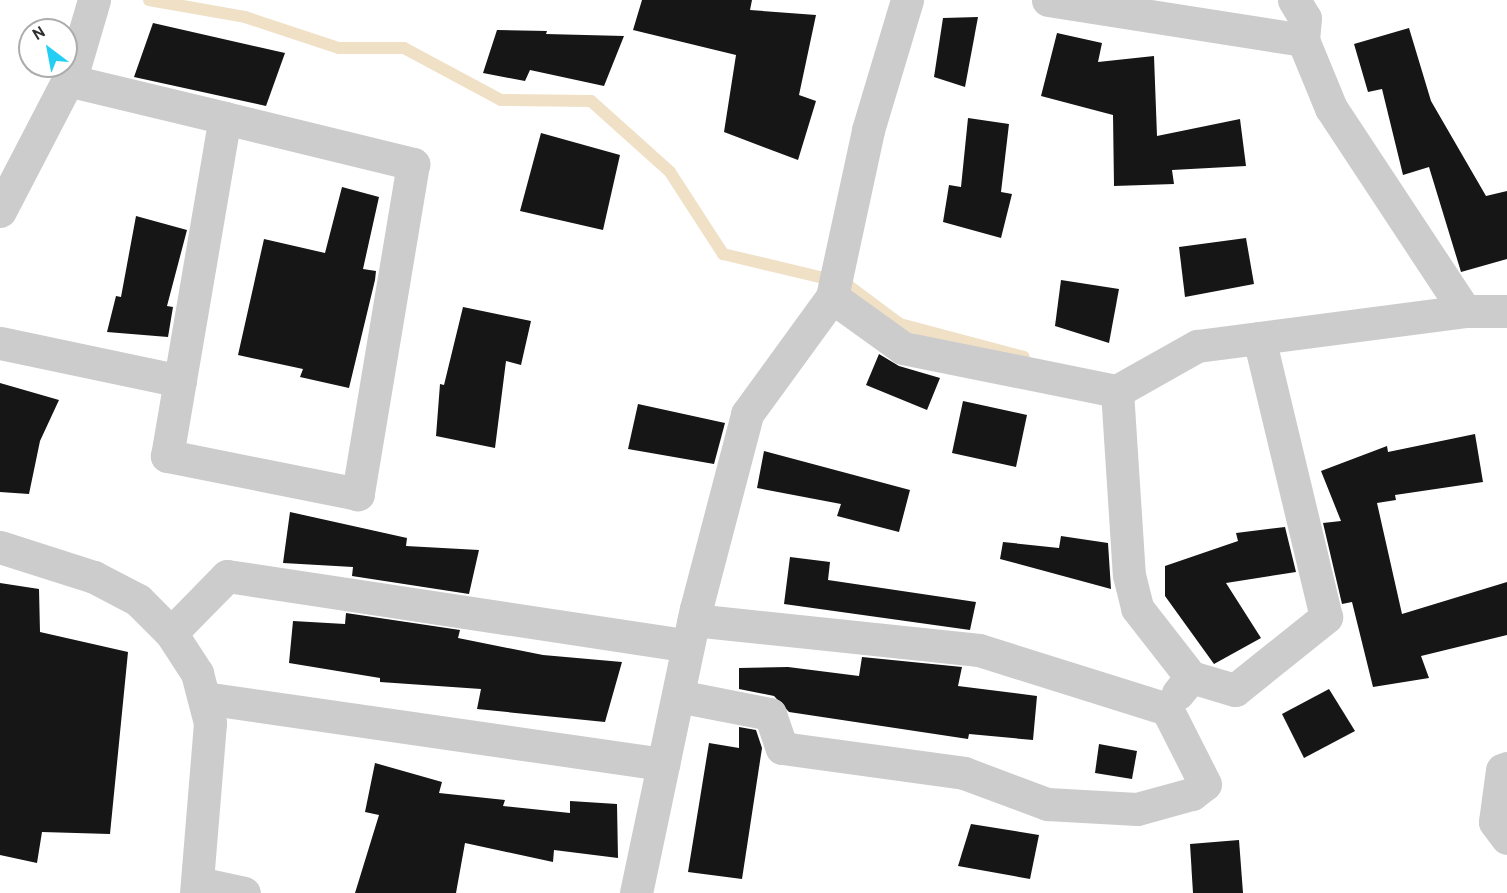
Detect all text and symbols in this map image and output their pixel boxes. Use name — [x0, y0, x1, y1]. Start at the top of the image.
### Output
north arrow — [18, 18, 78, 78]
text: N — [29, 23, 50, 46]

